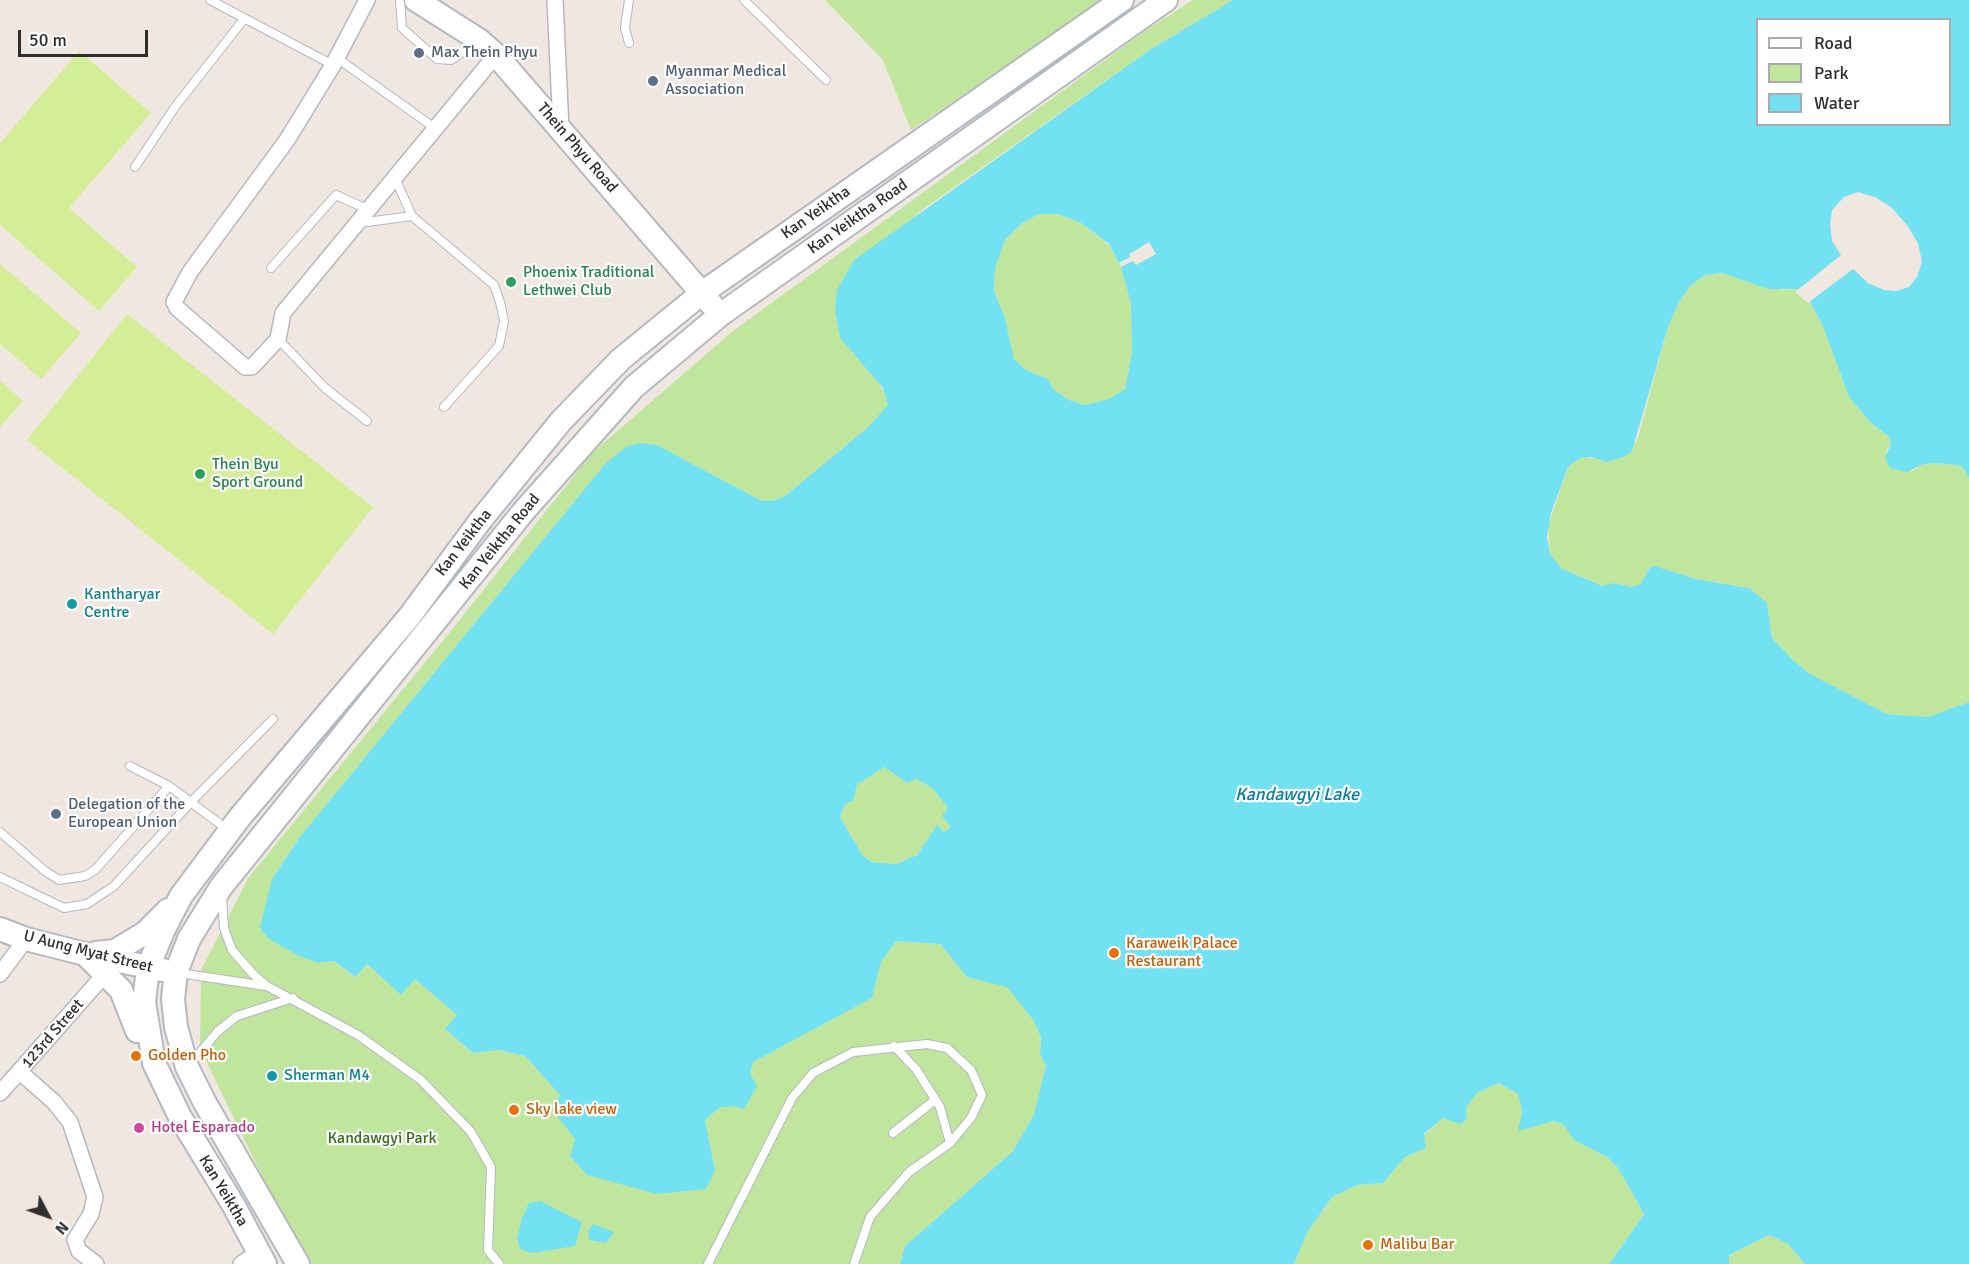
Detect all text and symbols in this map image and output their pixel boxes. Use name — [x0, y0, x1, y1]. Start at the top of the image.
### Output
scale bar — [21, 18, 152, 56]
legend — [1756, 18, 1951, 126]
text: 50 m — [29, 29, 67, 51]
text: Road — [1814, 32, 1853, 54]
place label: Max Thein Phyu — [431, 43, 538, 63]
marker: Max Thein Phyu — [412, 46, 426, 60]
place label: Myanmar Medical Association — [665, 62, 786, 100]
text: Park — [1814, 62, 1849, 84]
marker: Myanmar Medical Association — [646, 74, 660, 88]
text: Water — [1814, 92, 1859, 114]
street label: Thein Phyu Road — [533, 99, 621, 197]
street label: Kan Yeiktha Road — [804, 175, 912, 259]
street label: Kan Yeiktha — [778, 182, 854, 244]
place label: Phoenix Traditional Lethwei Club — [523, 263, 654, 301]
marker: Phoenix Traditional Lethwei Club — [504, 275, 518, 289]
place label: Thein Byu Sport Ground — [212, 455, 303, 493]
marker: Thein Byu Sport Ground — [193, 467, 207, 481]
street label: Kan Yeiktha Road — [456, 490, 544, 594]
street label: Kan Yeiktha — [432, 506, 496, 580]
place label: Kantharyar Centre — [84, 585, 160, 623]
marker: Kantharyar Centre — [65, 597, 79, 611]
water label: Kandawgyi Lake — [1235, 784, 1359, 806]
place label: Delegation of the European Union — [68, 795, 185, 833]
marker: Delegation of the European Union — [49, 807, 63, 821]
street label: U Aung Myat Street — [22, 927, 154, 977]
place label: Karaweik Palace Restaurant — [1126, 934, 1238, 972]
marker: Karaweik Palace Restaurant — [1107, 946, 1121, 960]
street label: 123rd Street — [18, 995, 88, 1073]
place label: Golden Pho — [148, 1046, 226, 1066]
marker: Golden Pho — [129, 1049, 143, 1063]
place label: Sherman M4 — [284, 1066, 370, 1086]
marker: Sherman M4 — [265, 1069, 279, 1083]
place label: Sky lake view — [526, 1100, 617, 1120]
marker: Sky lake view — [507, 1103, 521, 1117]
place label: Hotel Esparado — [151, 1118, 255, 1138]
marker: Hotel Esparado — [132, 1121, 146, 1135]
park label: Kandawgyi Park — [327, 1129, 437, 1149]
street label: Kan Yeiktha — [194, 1152, 252, 1230]
north arrow — [18, 1186, 78, 1246]
text: N — [50, 1217, 73, 1239]
place label: Malibu Bar — [1380, 1235, 1454, 1255]
marker: Malibu Bar — [1361, 1238, 1375, 1252]

